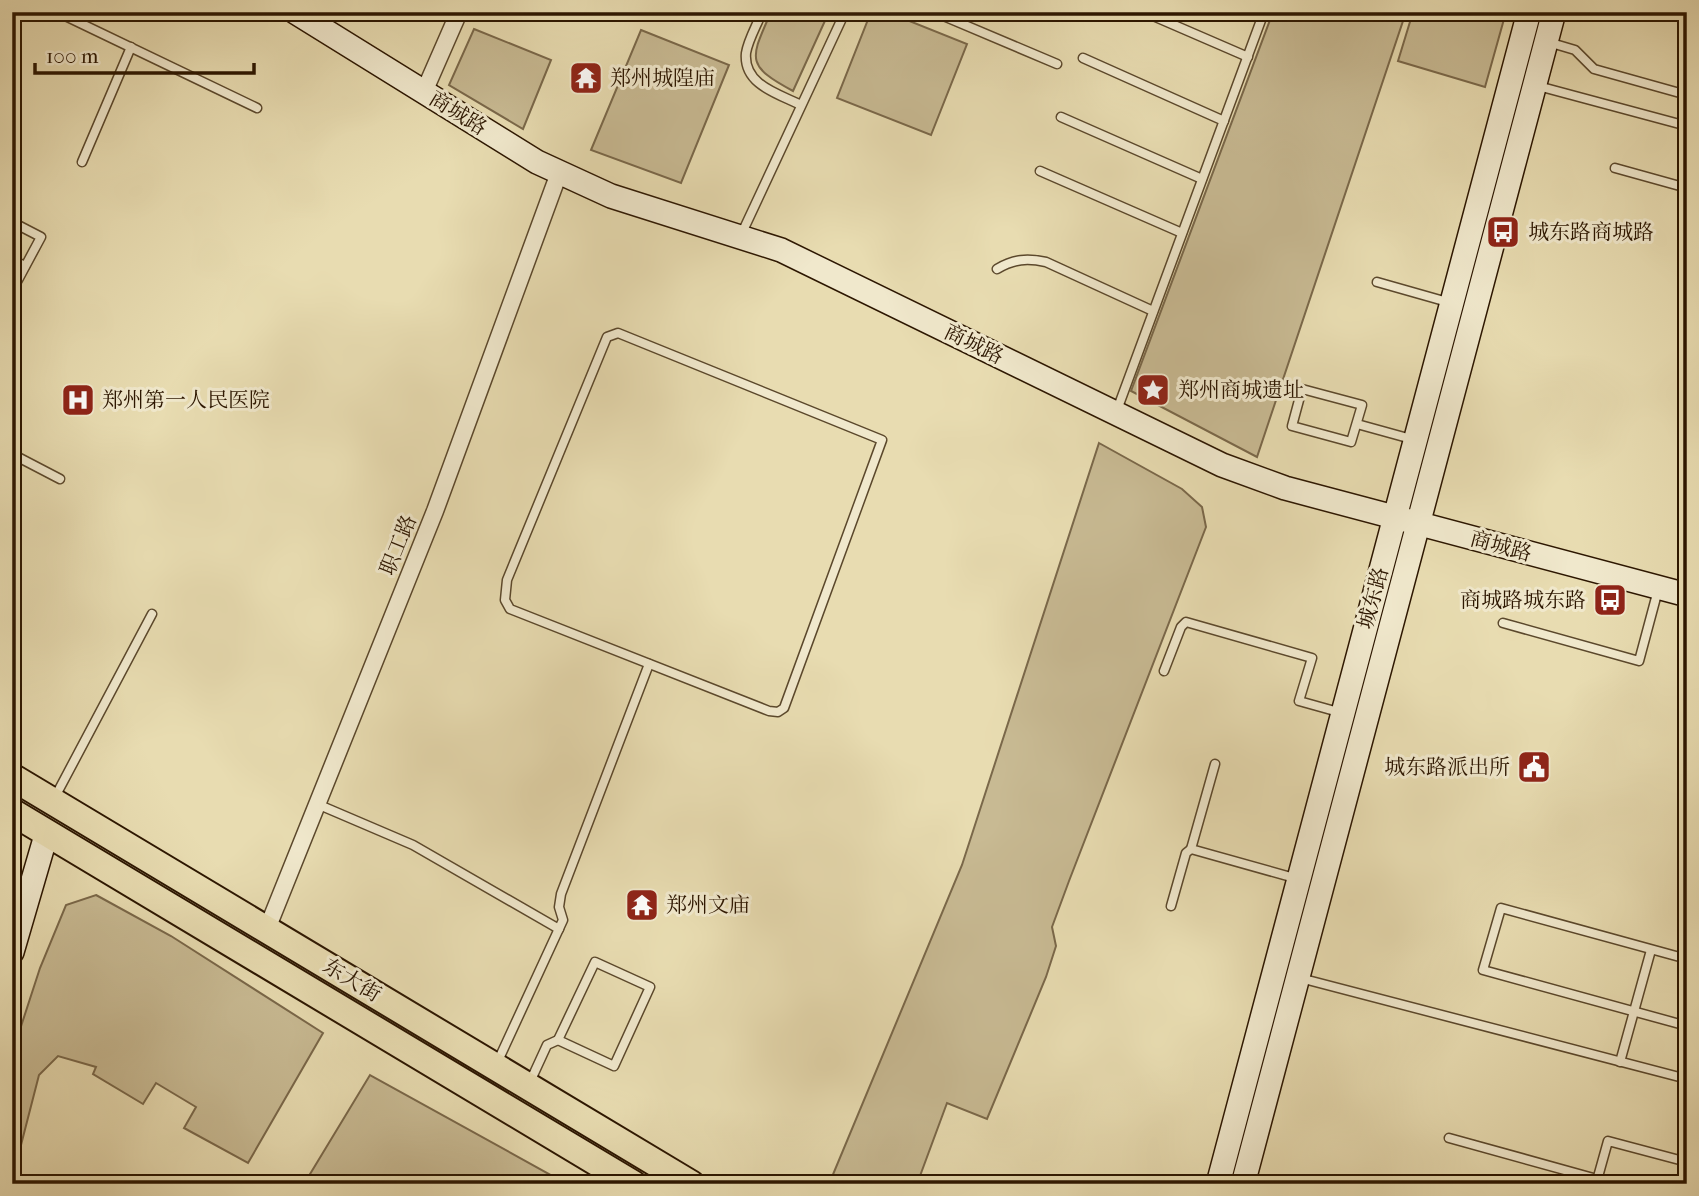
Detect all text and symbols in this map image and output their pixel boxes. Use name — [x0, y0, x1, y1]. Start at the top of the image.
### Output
scale bar — [35, 32, 254, 76]
text: 100 m — [46, 44, 99, 68]
temple icon: 郑州城隍庙 — [567, 59, 605, 97]
place label: 郑州城隍庙 — [610, 66, 715, 90]
street label: 商城路 — [425, 86, 491, 140]
bus stop icon: 城东路商城路 — [1484, 213, 1522, 251]
place label: 城东路商城路 — [1528, 220, 1654, 244]
street label: 商城路 — [940, 319, 1008, 369]
place icon: 郑州商城遗址 — [1134, 371, 1172, 409]
place label: 郑州商城遗址 — [1178, 378, 1304, 402]
hospital icon: 郑州第一人民医院 — [59, 381, 97, 419]
place label: 郑州第一人民医院 — [102, 388, 270, 412]
street label: 职工路 — [375, 511, 421, 579]
street label: 商城路 — [1467, 526, 1535, 566]
street label: 城东路 — [1353, 564, 1393, 632]
bus stop icon: 商城路城东路 — [1591, 581, 1629, 619]
place label: 商城路城东路 — [1460, 588, 1586, 612]
public building icon: 城东路派出所 — [1515, 748, 1553, 786]
place label: 城东路派出所 — [1384, 755, 1510, 779]
temple icon: 郑州文庙 — [623, 886, 661, 924]
place label: 郑州文庙 — [666, 893, 750, 917]
street label: 东大街 — [319, 953, 385, 1007]

